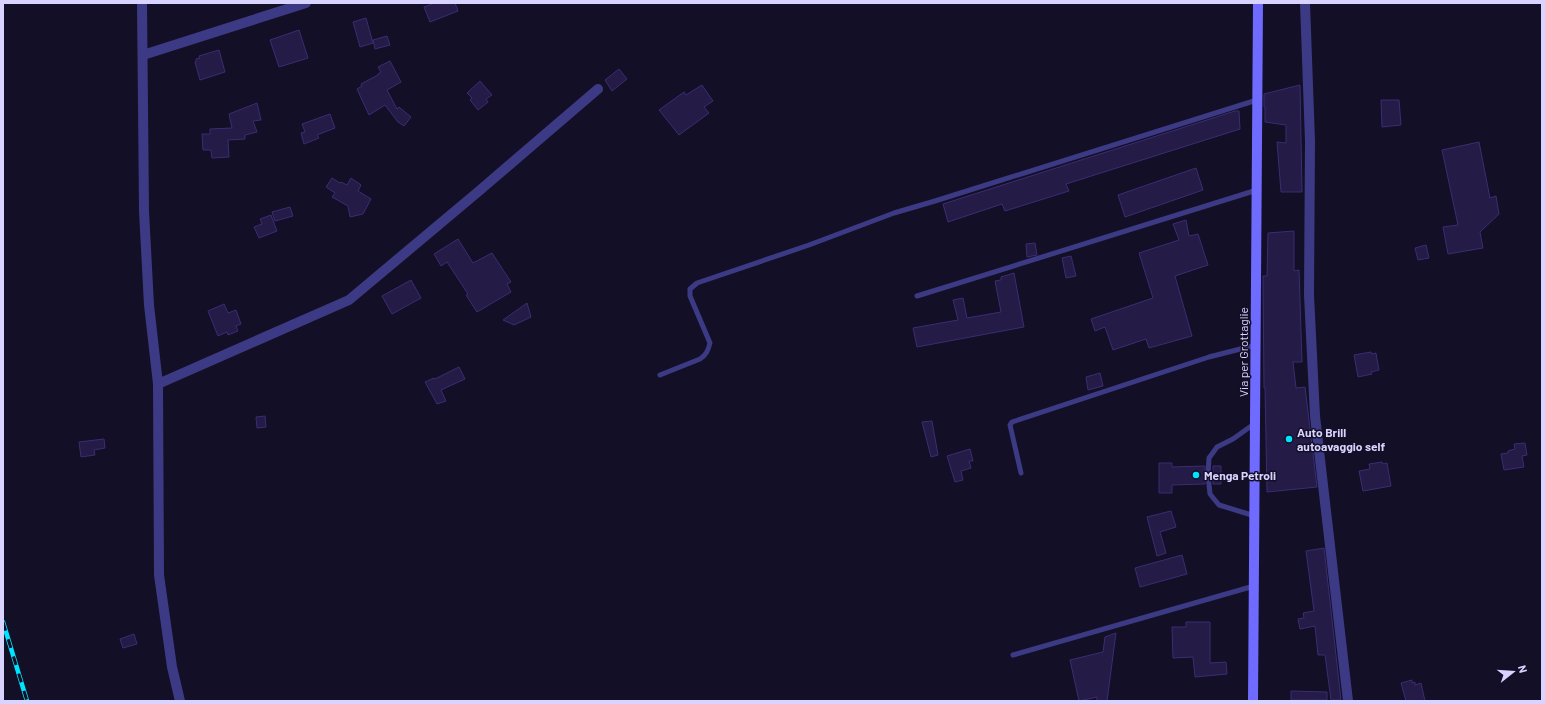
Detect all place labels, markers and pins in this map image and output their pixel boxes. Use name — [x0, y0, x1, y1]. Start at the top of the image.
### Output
place label: Auto Brill autoavaggio self — [1297, 425, 1385, 453]
marker: Auto Brill autoavaggio self — [1284, 434, 1294, 444]
place label: Menga Petroli — [1204, 468, 1276, 482]
marker: Menga Petroli — [1191, 470, 1201, 480]

